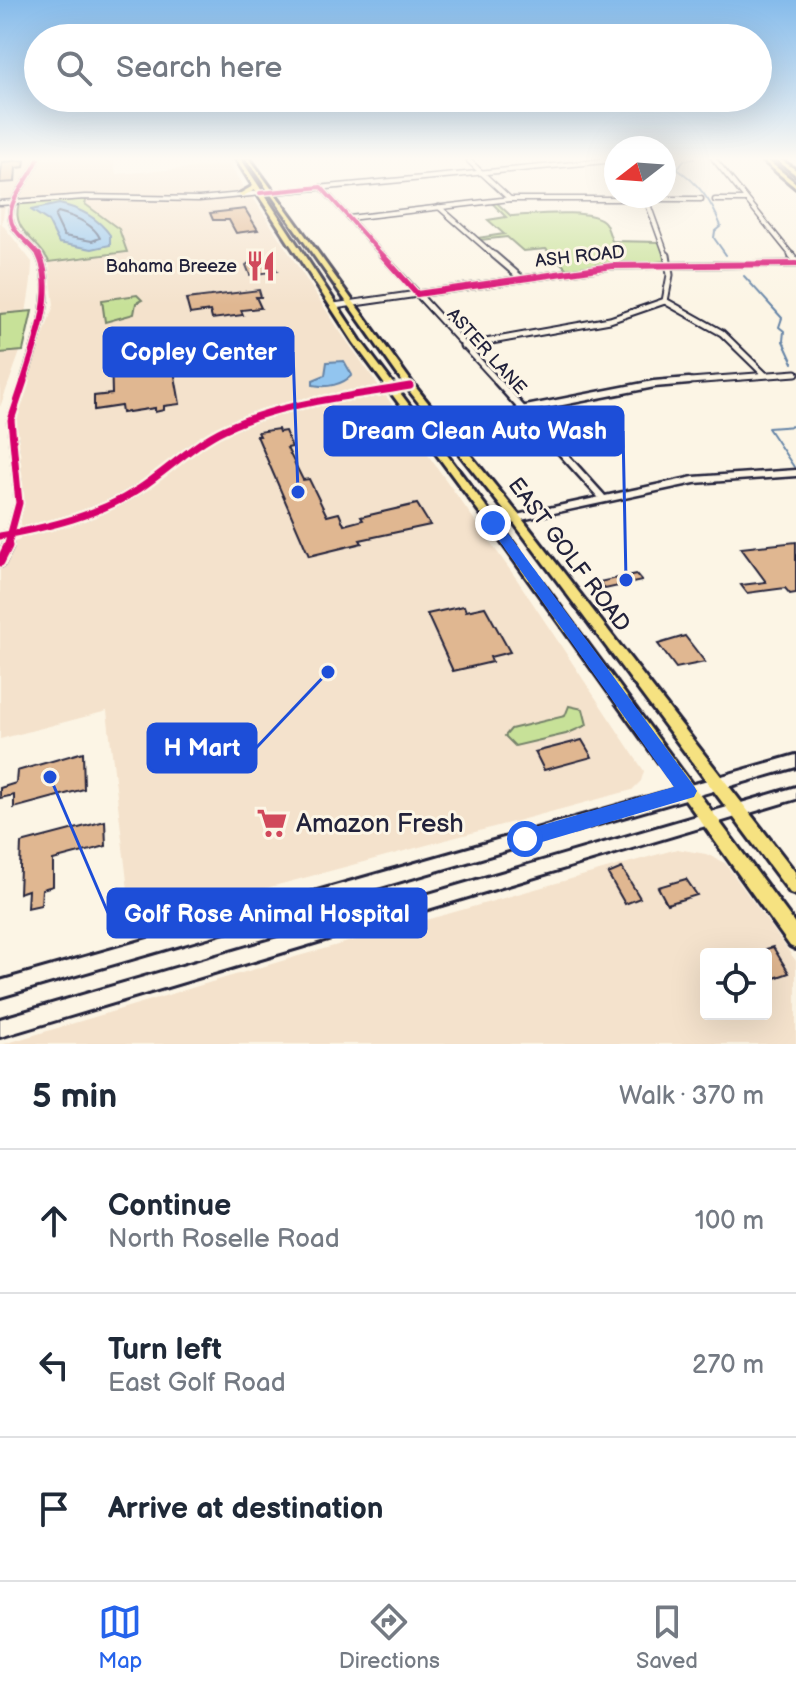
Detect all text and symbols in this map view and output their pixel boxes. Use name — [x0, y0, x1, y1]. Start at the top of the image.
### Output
search box — [24, 24, 772, 112]
icon: search — [52, 46, 96, 90]
text: Search here — [116, 50, 282, 86]
north arrow — [604, 136, 676, 208]
street label: ASH ROAD — [534, 241, 626, 272]
restaurant icon: Bahama Breeze — [244, 249, 278, 283]
place label: Bahama Breeze — [106, 256, 237, 277]
street label: ASTER LANE — [442, 304, 531, 399]
callout: Copley Center — [104, 328, 293, 376]
text: Copley Center — [121, 338, 278, 367]
callout: Dream Clean Auto Wash — [325, 407, 623, 455]
text: Dream Clean Auto Wash — [341, 417, 607, 446]
street label: EAST GOLF ROAD — [502, 472, 636, 637]
route end — [475, 505, 511, 541]
callout: H Mart — [148, 724, 256, 772]
text: H Mart — [164, 734, 240, 763]
supermarket icon: Amazon Fresh — [255, 806, 289, 840]
place label: Amazon Fresh — [296, 809, 464, 840]
route start — [507, 821, 543, 857]
callout: Golf Rose Animal Hospital — [108, 889, 426, 937]
text: Golf Rose Animal Hospital — [124, 900, 410, 929]
map controls — [700, 948, 772, 1020]
button: locate — [700, 948, 772, 1020]
text: 5 min — [32, 1076, 117, 1117]
text: Walk · 370 m — [619, 1081, 764, 1112]
text: Continue — [108, 1188, 231, 1224]
icon: ahead — [32, 1199, 76, 1243]
text: 100 m — [695, 1206, 764, 1237]
text: North Roselle Road — [108, 1224, 340, 1255]
text: Turn left — [108, 1332, 222, 1368]
icon: left — [32, 1343, 76, 1387]
text: 270 m — [692, 1350, 764, 1381]
text: East Golf Road — [108, 1368, 286, 1399]
icon: arrive — [32, 1487, 76, 1531]
text: Arrive at destination — [108, 1491, 384, 1527]
tab: Map — [98, 1600, 142, 1675]
tab: Directions — [339, 1600, 440, 1675]
tab: Saved — [636, 1600, 698, 1675]

